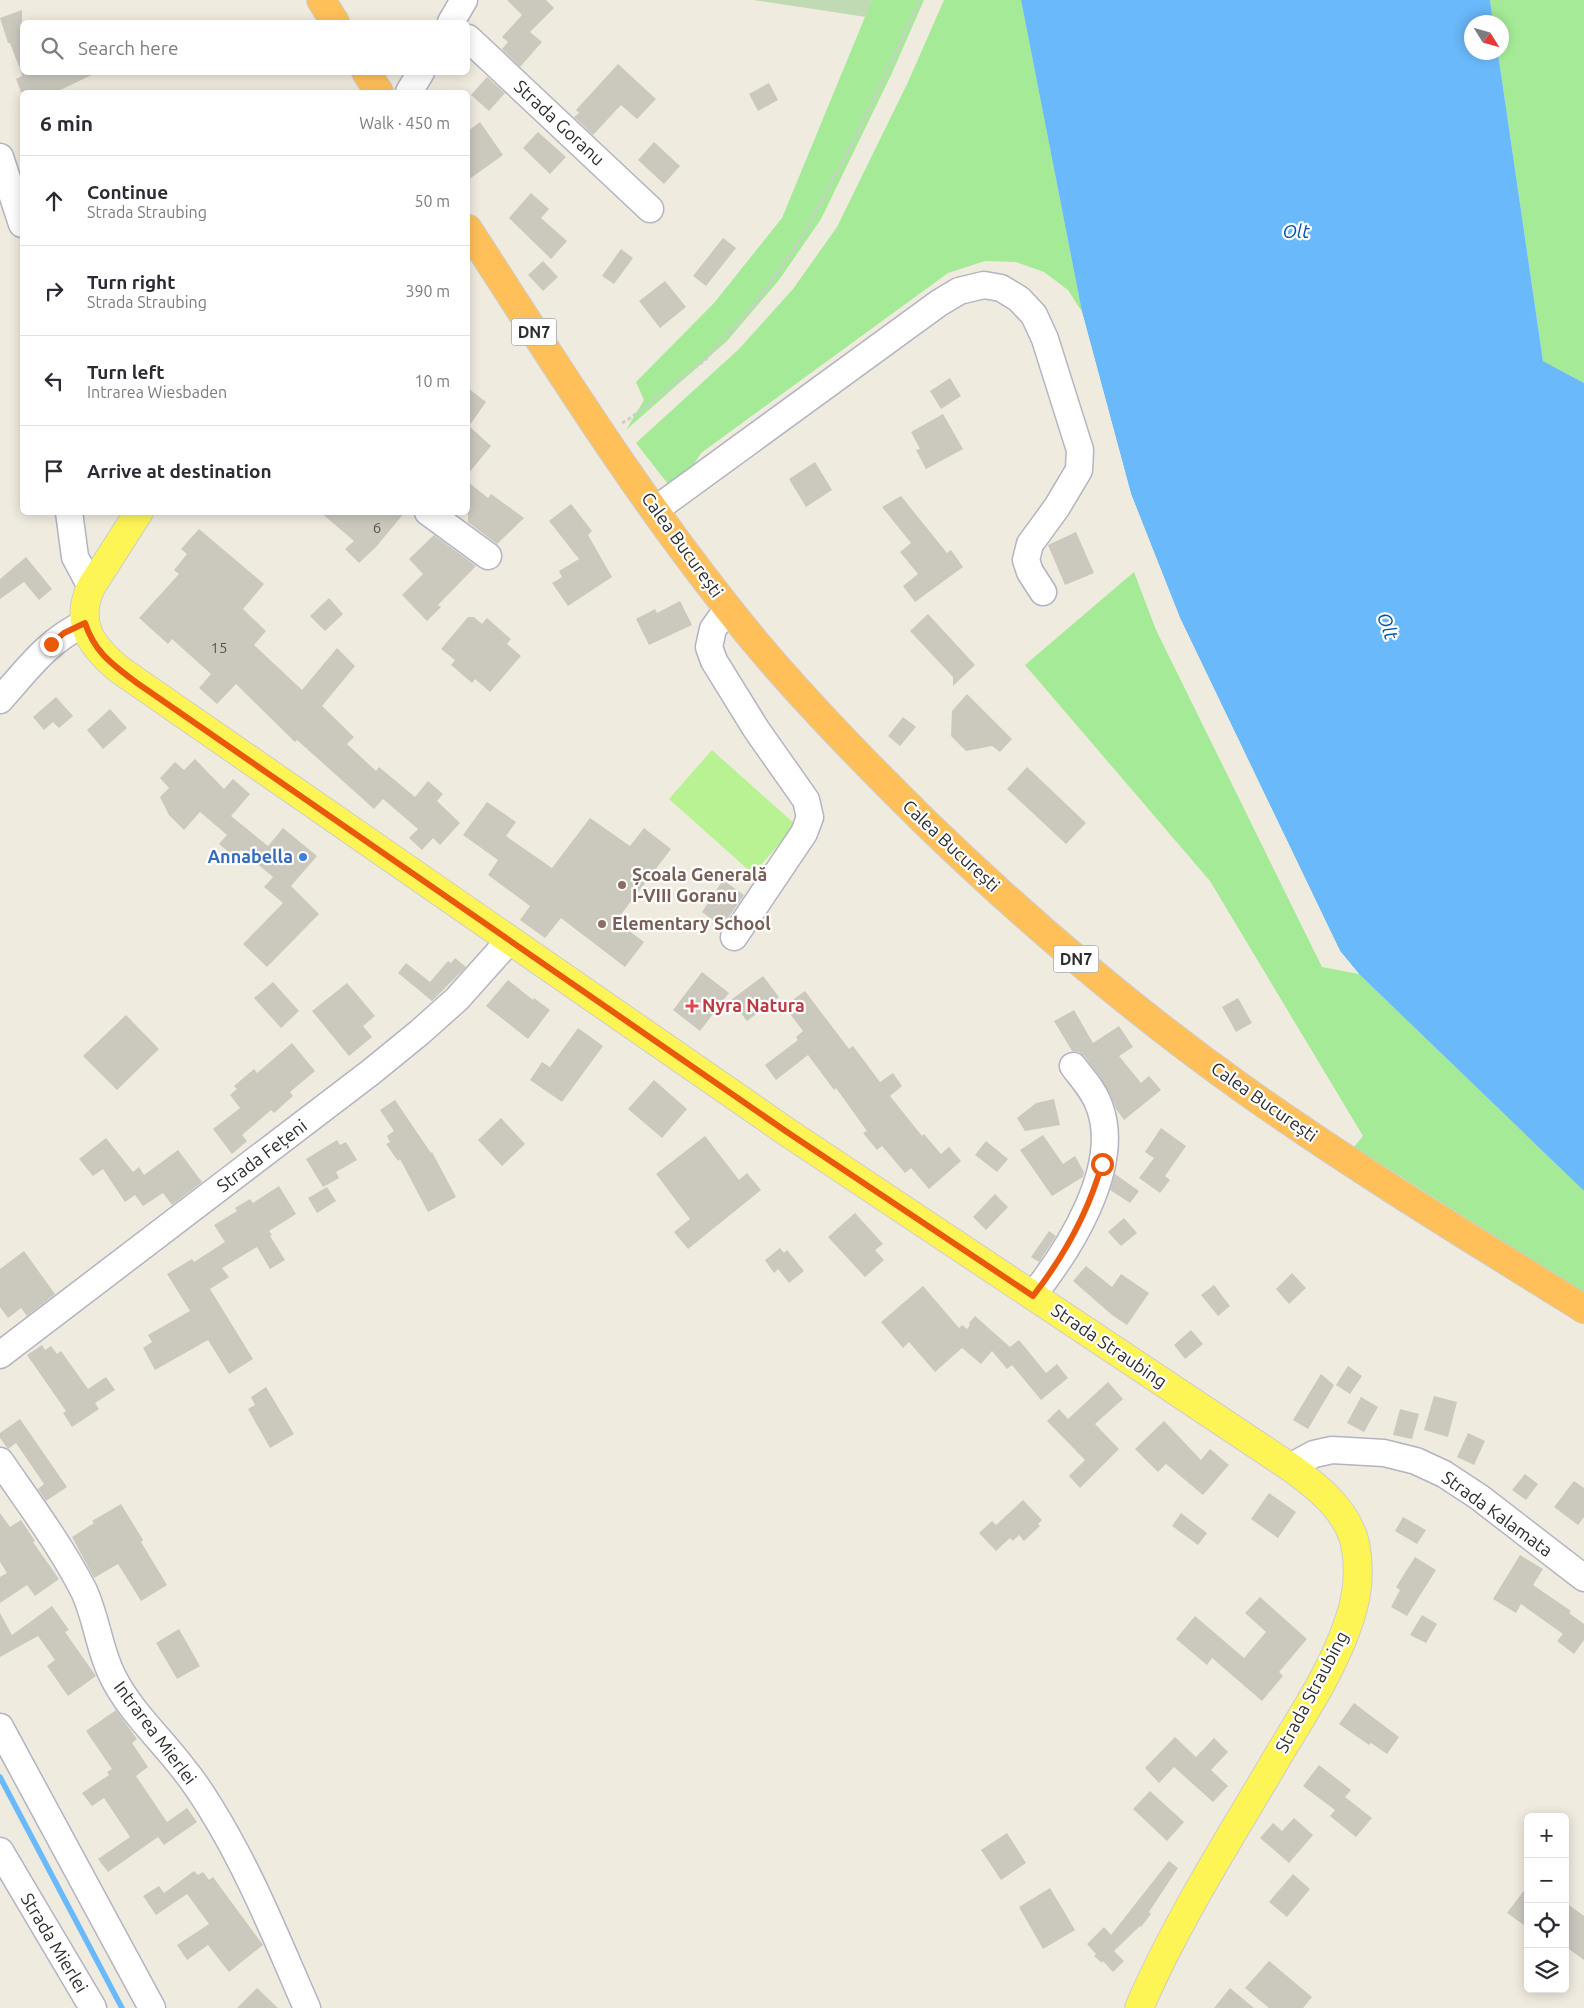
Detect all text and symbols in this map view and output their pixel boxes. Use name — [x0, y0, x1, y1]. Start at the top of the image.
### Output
north arrow — [1464, 15, 1509, 60]
search box — [20, 20, 470, 75]
icon: search — [38, 34, 66, 62]
text: Search here — [78, 37, 178, 59]
street label: Strada Goranu — [511, 76, 609, 169]
text: 6 min — [40, 111, 93, 135]
text: Walk · 450 m — [359, 114, 450, 132]
text: Continue — [87, 181, 168, 203]
icon: ahead — [40, 187, 68, 215]
text: 50 m — [414, 192, 450, 210]
text: Strada Straubing — [87, 203, 207, 221]
water label: Olt — [1282, 220, 1310, 242]
text: Turn right — [87, 271, 175, 293]
icon: right — [40, 277, 68, 305]
text: 390 m — [405, 282, 450, 300]
text: Strada Straubing — [87, 293, 207, 311]
road number: DN7 — [512, 318, 556, 346]
text: Turn left — [87, 361, 165, 383]
icon: left — [40, 367, 68, 395]
text: 10 m — [414, 372, 450, 390]
text: Intrarea Wiesbaden — [87, 383, 227, 401]
icon: arrive — [40, 457, 68, 485]
text: Arrive at destination — [87, 460, 272, 482]
street label: Calea București — [638, 488, 728, 601]
house number: 6 — [373, 519, 381, 536]
water label: Olt — [1373, 609, 1403, 643]
route end — [40, 633, 63, 656]
house number: 15 — [211, 639, 227, 656]
street label: Calea București — [899, 795, 1004, 895]
place label: Annabella — [207, 846, 293, 866]
marker: Annabella — [297, 851, 309, 863]
place label: Școala Generală I-VIII Goranu — [632, 864, 767, 905]
marker: Școala Generală I-VIII Goranu — [616, 879, 628, 891]
place label: Elementary School — [612, 913, 771, 933]
marker: Elementary School — [596, 918, 608, 930]
road number: DN7 — [1054, 946, 1098, 972]
place label: Nyra Natura — [702, 995, 805, 1015]
marker: Nyra Natura — [686, 1000, 698, 1012]
street label: Calea București — [1208, 1057, 1321, 1145]
street label: Strada Fețeni — [212, 1115, 310, 1196]
route start — [1091, 1153, 1114, 1176]
street label: Strada Straubing — [1048, 1299, 1171, 1391]
street label: Strada Kalamata — [1438, 1466, 1557, 1560]
street label: Strada Straubing — [1271, 1627, 1352, 1756]
street label: Intrarea Mierlei — [111, 1677, 201, 1788]
map controls — [1524, 1813, 1569, 1993]
button: + — [1524, 1813, 1569, 1858]
button: − — [1524, 1858, 1569, 1903]
street label: Strada Mierlei — [17, 1889, 92, 1996]
button: locate — [1524, 1903, 1569, 1948]
button: layers — [1524, 1948, 1569, 1993]

